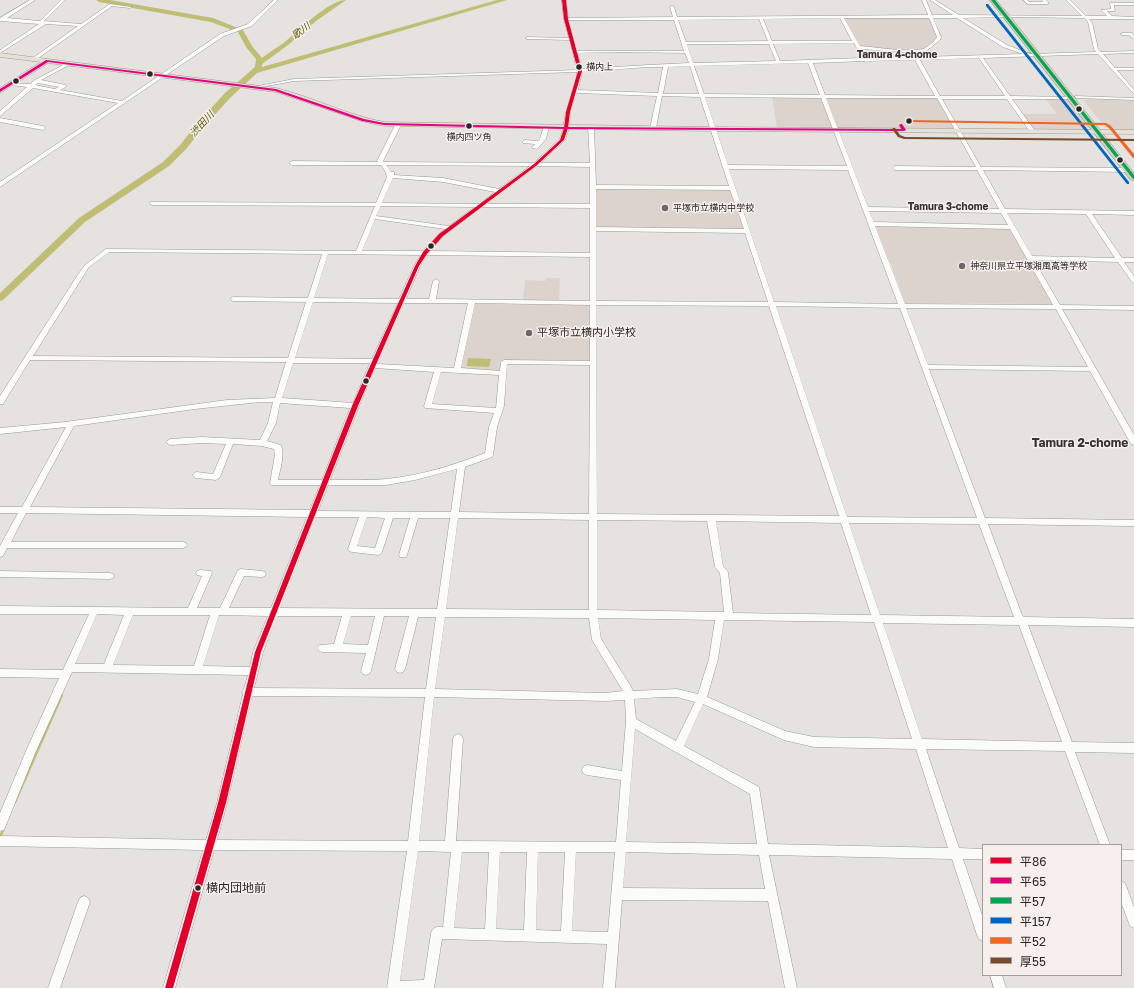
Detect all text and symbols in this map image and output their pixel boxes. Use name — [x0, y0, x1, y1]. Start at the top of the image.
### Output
water label: 歌川 — [289, 20, 313, 42]
district label: Tamura 4-chome — [857, 49, 937, 61]
marker: 横内上 — [574, 62, 584, 72]
place label: 横内上 — [586, 62, 613, 72]
unlabelled marker — [145, 69, 155, 79]
unlabelled marker — [11, 76, 21, 86]
unlabelled marker — [1074, 104, 1084, 114]
water label: 渋田川 — [188, 109, 216, 139]
unlabelled marker — [904, 116, 914, 126]
marker: 横内四ツ角 — [464, 121, 474, 131]
place label: 横内四ツ角 — [447, 132, 491, 142]
unlabelled marker — [1115, 155, 1125, 165]
district label: Tamura 3-chome — [908, 201, 988, 213]
marker: 平塚市立横内中学校 — [660, 203, 670, 213]
place label: 平塚市立横内中学校 — [673, 203, 754, 213]
unlabelled marker — [426, 241, 436, 251]
marker: 神奈川県立平塚湘風高等学校 — [957, 261, 967, 271]
place label: 神奈川県立平塚湘風高等学校 — [970, 261, 1087, 271]
place label: 平塚市立横内小学校 — [537, 326, 636, 340]
marker: 平塚市立横内小学校 — [524, 328, 534, 338]
unlabelled marker — [361, 376, 371, 386]
district label: Tamura 2-chome — [1032, 436, 1128, 450]
legend — [982, 844, 1122, 976]
text: 平86 — [1020, 854, 1047, 869]
text: 平65 — [1020, 874, 1046, 889]
place label: 横内団地前 — [206, 881, 266, 895]
marker: 横内団地前 — [193, 883, 203, 893]
text: 平57 — [1020, 894, 1045, 909]
text: 平157 — [1020, 914, 1051, 929]
text: 平52 — [1020, 934, 1046, 949]
text: 厚55 — [1020, 954, 1046, 969]

